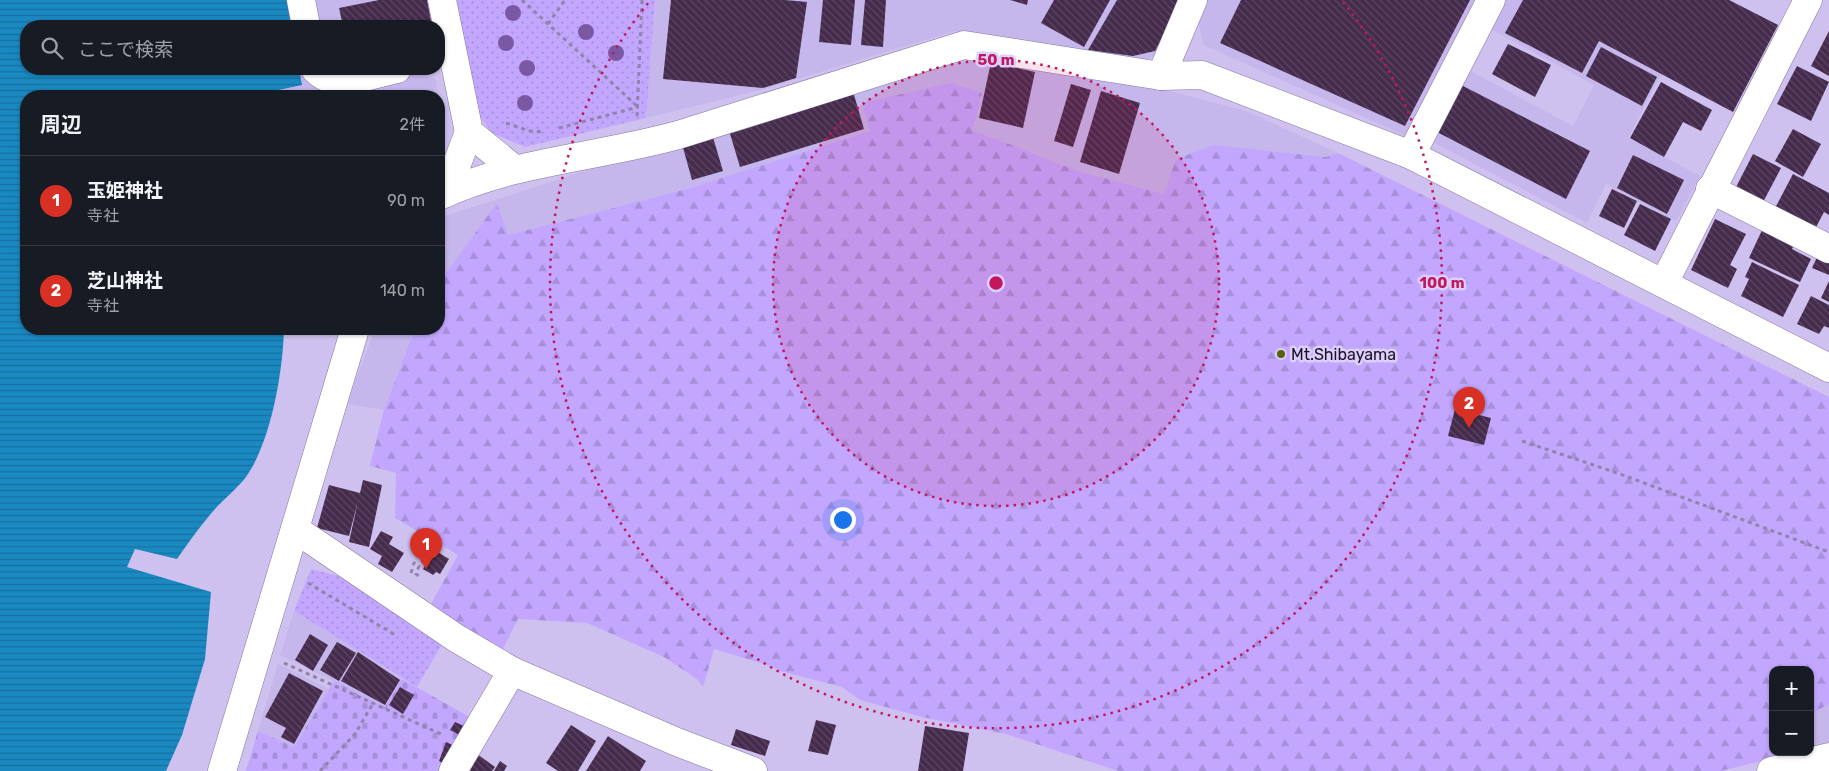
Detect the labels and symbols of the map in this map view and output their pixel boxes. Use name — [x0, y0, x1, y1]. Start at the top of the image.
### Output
text: 50 m — [978, 51, 1014, 69]
centre of rings — [987, 274, 1005, 292]
text: 100 m — [1420, 274, 1464, 292]
place label: Mt.Shibayama — [1291, 345, 1396, 364]
marker: Mt.Shibayama — [1275, 348, 1287, 360]
pin: 2 — [1453, 387, 1485, 428]
your location — [830, 507, 856, 533]
pin: 1 — [410, 528, 442, 569]

